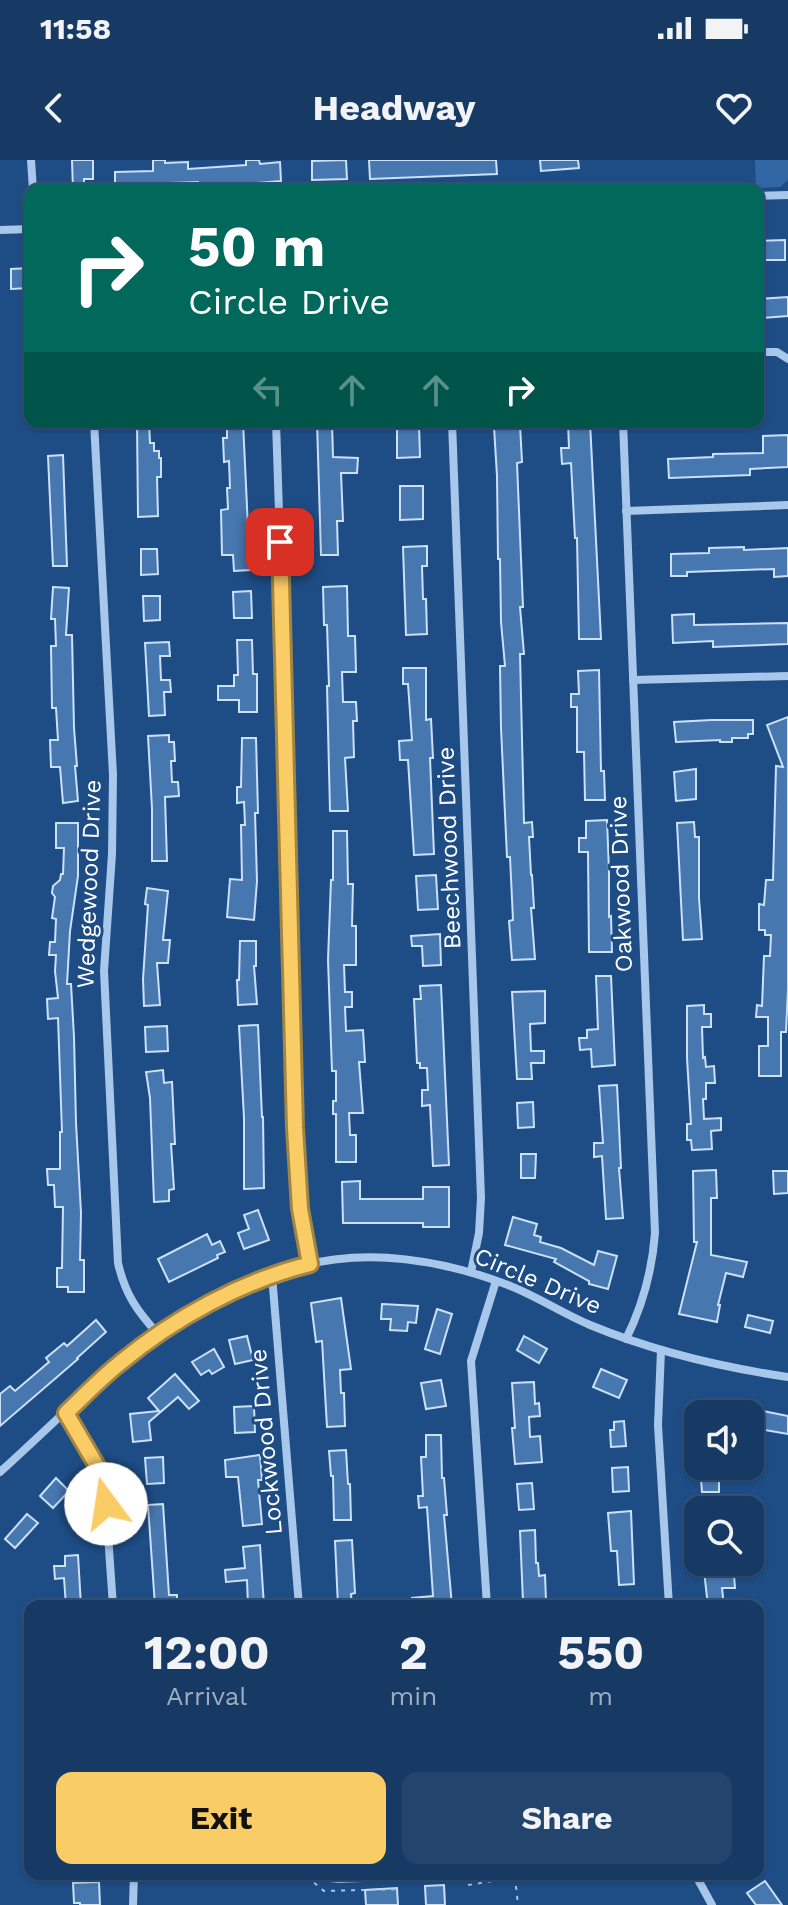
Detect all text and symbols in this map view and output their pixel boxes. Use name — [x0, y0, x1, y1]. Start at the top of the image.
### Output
text: 11:58 — [40, 11, 111, 46]
icon: back — [32, 86, 76, 130]
icon: heart — [712, 86, 756, 130]
text: Headway — [313, 87, 475, 129]
text: 50 m — [188, 214, 325, 280]
icon: right — [56, 216, 160, 320]
text: Circle Drive — [188, 281, 390, 323]
icon: left — [246, 368, 290, 412]
icon: ahead — [330, 368, 374, 412]
icon: ahead — [414, 368, 458, 412]
icon: right — [498, 368, 542, 412]
pin — [246, 508, 314, 576]
icon: arrive — [258, 520, 302, 564]
street label: Beechwood Drive — [431, 746, 467, 950]
street label: Wedgewood Drive — [71, 779, 107, 989]
street label: Oakwood Drive — [604, 795, 638, 973]
street label: Circle Drive — [471, 1242, 605, 1320]
street label: Lockwood Drive — [244, 1348, 288, 1536]
map controls — [684, 1400, 764, 1576]
button: sound — [684, 1400, 764, 1480]
position arrow — [64, 1462, 148, 1546]
button: search — [684, 1496, 764, 1576]
text: 12:00 — [144, 1624, 270, 1681]
text: 2 — [399, 1624, 428, 1681]
text: 550 — [557, 1624, 644, 1681]
text: Arrival — [166, 1681, 247, 1711]
text: min — [389, 1681, 437, 1711]
text: m — [588, 1681, 613, 1711]
button: Exit — [56, 1772, 386, 1864]
button: Share — [402, 1772, 732, 1864]

